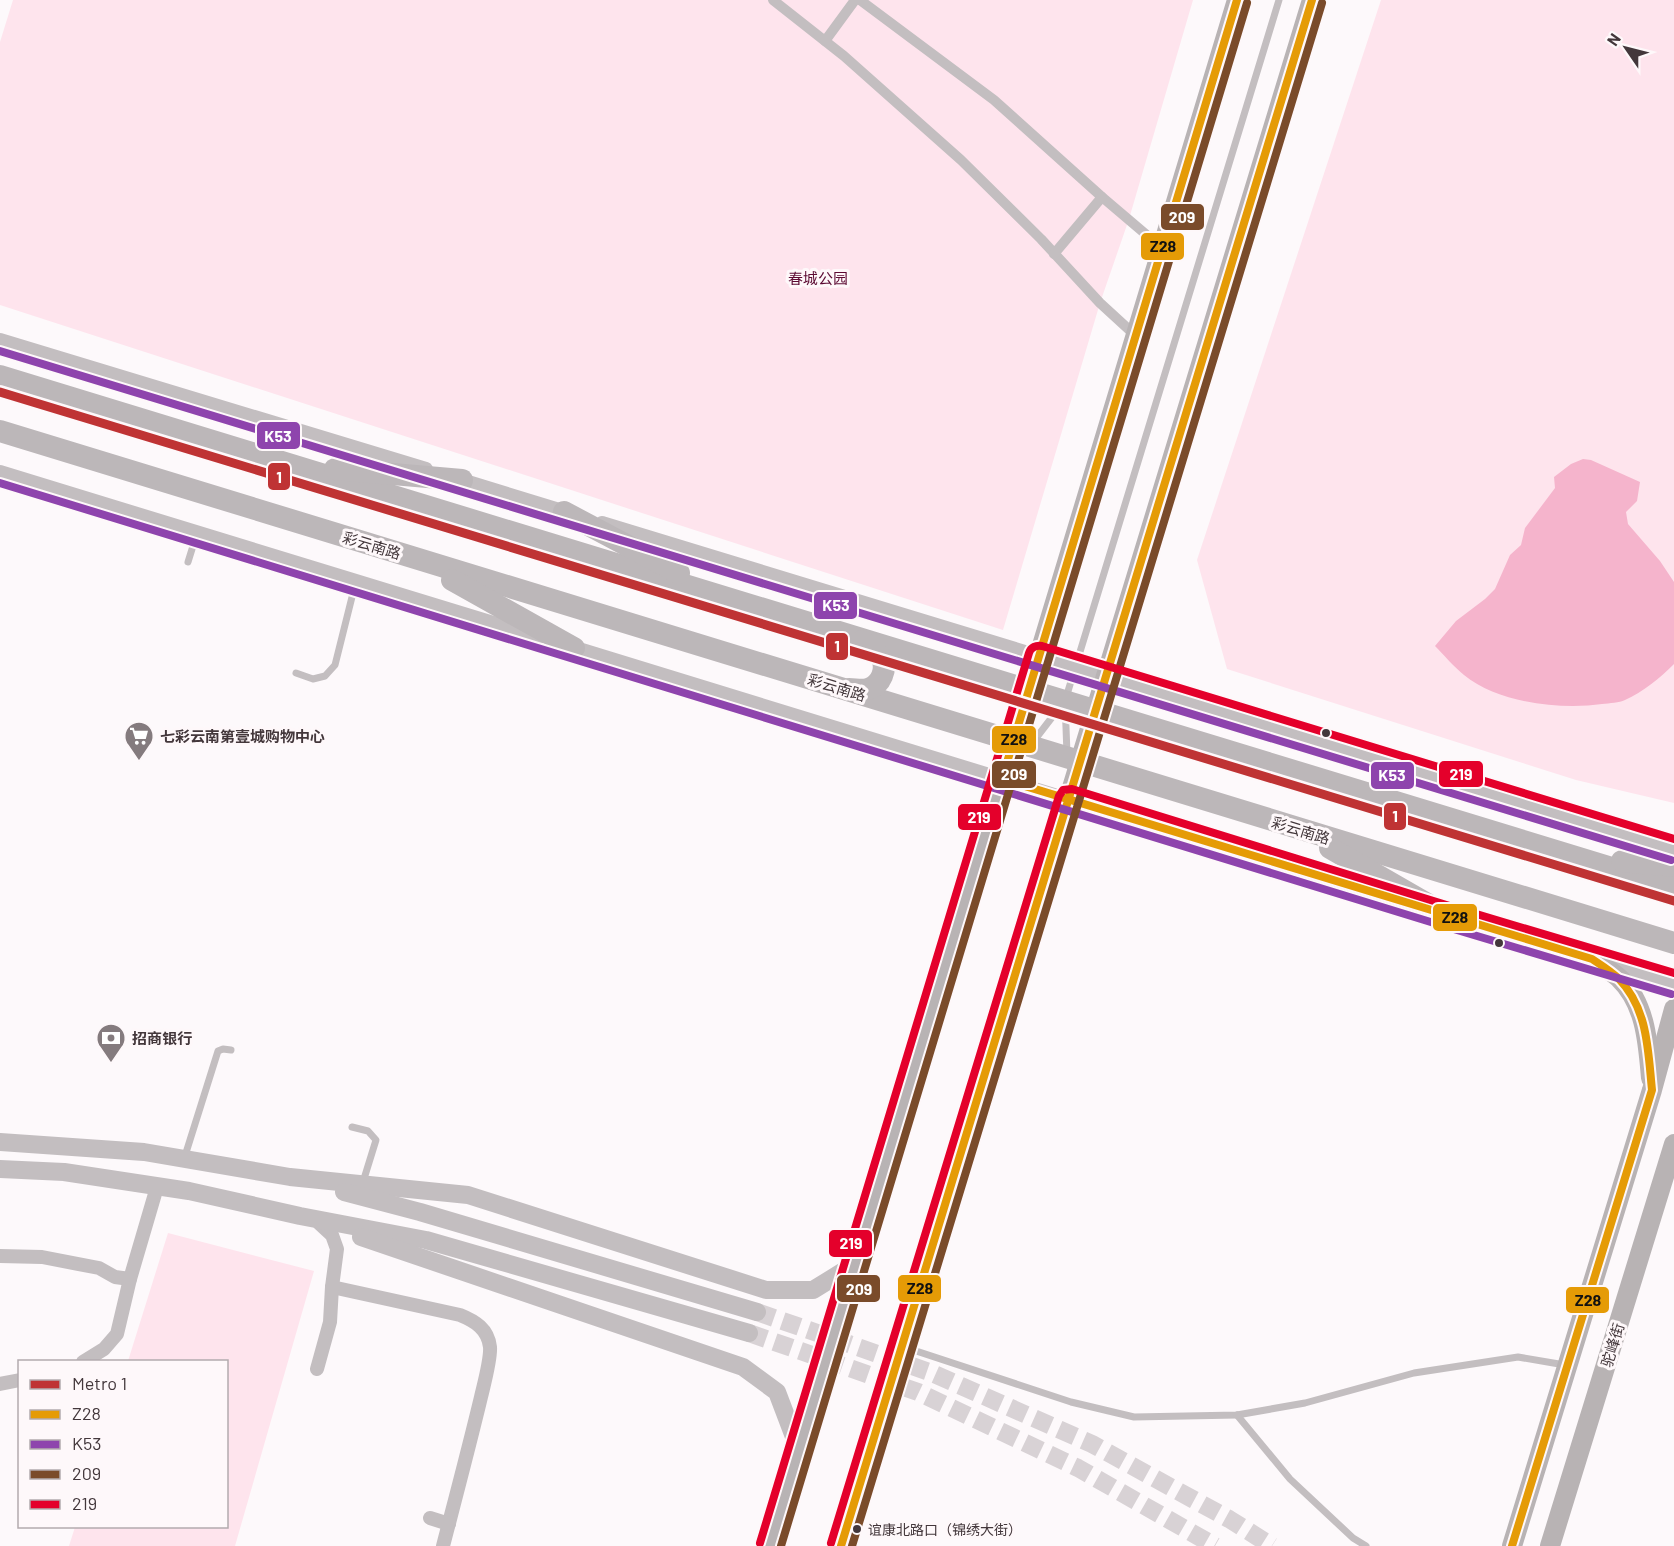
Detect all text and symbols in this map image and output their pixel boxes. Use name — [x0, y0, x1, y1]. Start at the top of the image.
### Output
north arrow — [1596, 18, 1656, 78]
text: N — [1602, 29, 1624, 49]
line badge: 209 — [1160, 203, 1205, 231]
text: 209 — [1169, 207, 1195, 226]
line badge: Z28 — [1140, 232, 1185, 261]
text: Z28 — [1150, 236, 1177, 255]
park label: 春城公园 — [788, 269, 848, 287]
line badge: K53 — [256, 421, 301, 450]
text: K53 — [264, 426, 292, 445]
line badge: 1 — [267, 462, 291, 491]
text: 1 — [276, 467, 282, 486]
street label: 彩云南路 — [341, 528, 403, 562]
line badge: K53 — [813, 591, 858, 620]
text: K53 — [822, 595, 850, 614]
line badge: 1 — [825, 632, 849, 661]
text: 1 — [834, 636, 840, 655]
street label: 彩云南路 — [806, 670, 868, 704]
supermarket icon: 七彩云南第壹城购物中心 — [123, 720, 155, 762]
line badge: Z28 — [991, 725, 1037, 754]
place label: 七彩云南第壹城购物中心 — [160, 727, 325, 745]
unlabelled marker — [1320, 727, 1332, 739]
text: Z28 — [1001, 729, 1028, 748]
line badge: 209 — [991, 760, 1037, 789]
line badge: 219 — [1438, 760, 1484, 788]
line badge: K53 — [1370, 761, 1415, 790]
text: 209 — [1001, 764, 1027, 783]
text: 219 — [1449, 764, 1473, 783]
text: K53 — [1378, 765, 1406, 784]
line badge: 1 — [1383, 802, 1407, 831]
line badge: 219 — [957, 803, 1002, 831]
text: 1 — [1392, 806, 1398, 825]
text: 219 — [967, 807, 991, 826]
street label: 彩云南路 — [1270, 813, 1332, 847]
line badge: Z28 — [1432, 903, 1478, 932]
text: Z28 — [1442, 907, 1469, 926]
unlabelled marker — [1493, 937, 1505, 949]
bank icon: 招商银行 — [95, 1022, 127, 1064]
place label: 招商银行 — [132, 1029, 192, 1047]
line badge: 219 — [828, 1229, 873, 1258]
text: 219 — [839, 1233, 863, 1252]
line badge: 209 — [836, 1274, 881, 1303]
line badge: Z28 — [897, 1274, 942, 1303]
text: Z28 — [907, 1278, 934, 1297]
text: 209 — [846, 1279, 872, 1298]
line badge: Z28 — [1565, 1286, 1610, 1314]
text: Z28 — [1575, 1290, 1602, 1309]
street label: 驼峰街 — [1597, 1321, 1627, 1369]
legend — [18, 1360, 228, 1528]
text: Metro 1 — [72, 1372, 127, 1394]
text: Z28 — [72, 1402, 101, 1424]
text: K53 — [72, 1432, 102, 1454]
text: 209 — [72, 1462, 101, 1484]
text: 219 — [72, 1492, 97, 1514]
place label: 谊康北路口（锦绣大街） — [868, 1521, 1022, 1538]
marker: 谊康北路口（锦绣大街） — [851, 1523, 863, 1535]

